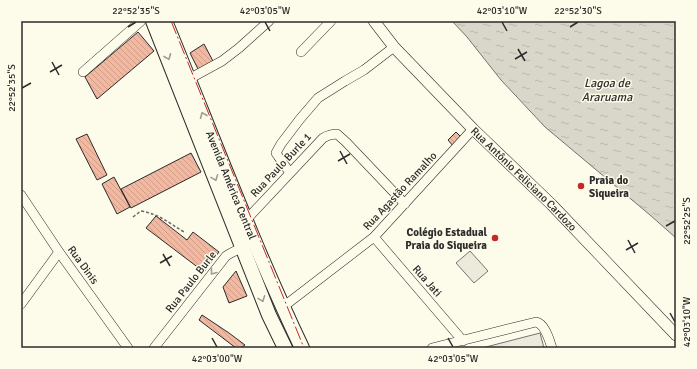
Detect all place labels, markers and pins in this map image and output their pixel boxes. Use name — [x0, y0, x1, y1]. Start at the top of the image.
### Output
place label: Praia do Siqueira — [589, 174, 629, 200]
marker: Praia do Siqueira — [576, 181, 586, 191]
place label: Colégio Estadual Praia do Siqueira — [405, 226, 488, 252]
marker: Colégio Estadual Praia do Siqueira — [490, 233, 500, 243]

